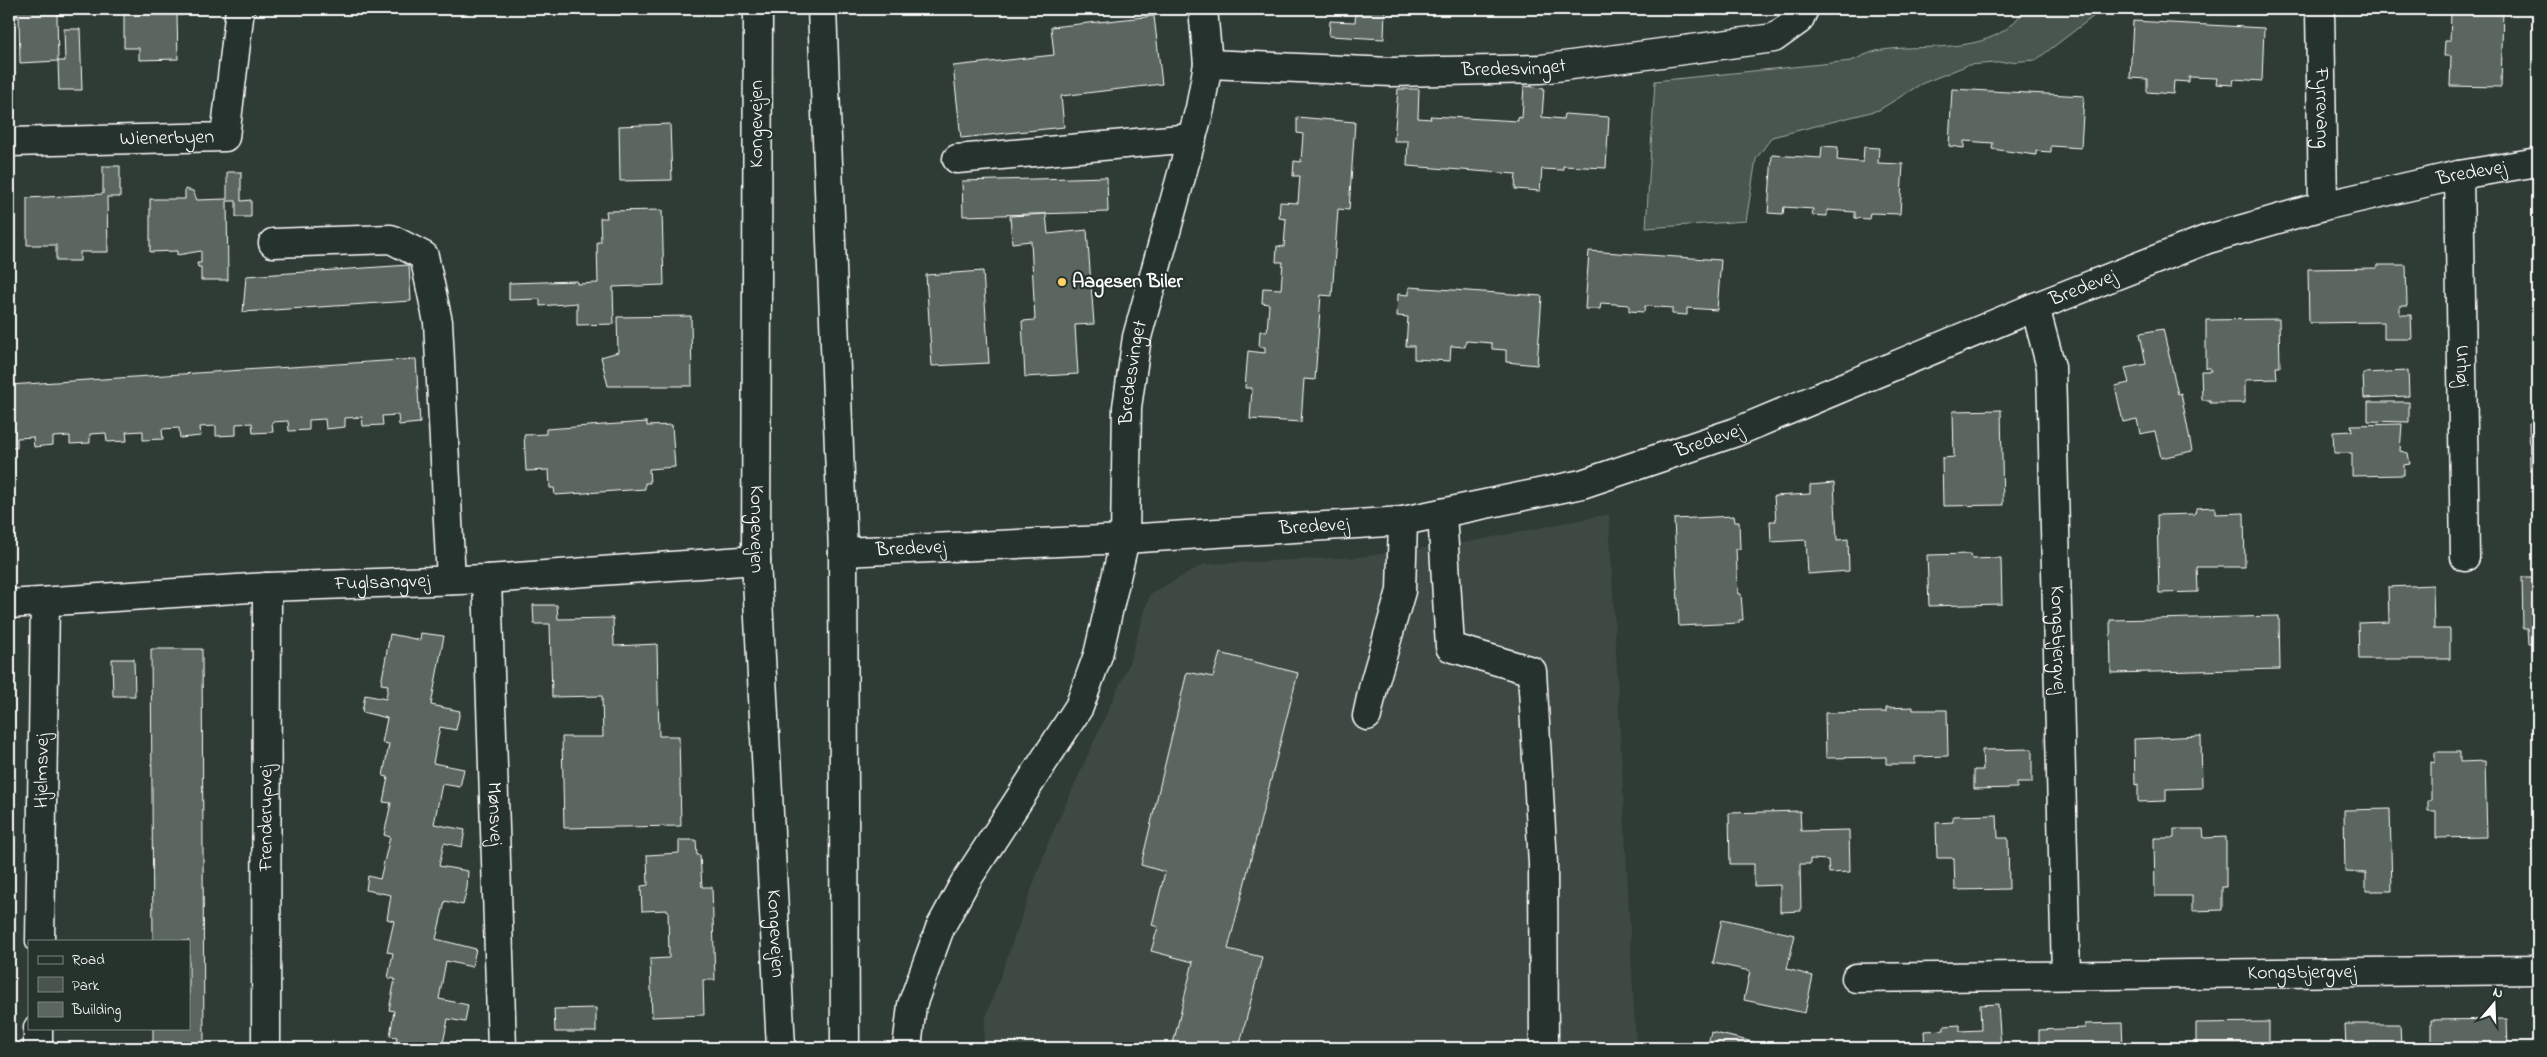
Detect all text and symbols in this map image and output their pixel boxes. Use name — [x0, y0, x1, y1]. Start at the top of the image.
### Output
street label: Bredesvinget — [1460, 51, 1568, 85]
street label: Fyrrevang — [2306, 66, 2337, 149]
street label: Kongevejen — [743, 80, 773, 168]
street label: Wienerbyen — [119, 123, 215, 154]
street label: Bredevej — [2433, 153, 2509, 194]
street label: Bredevej — [2044, 261, 2122, 315]
place label: Aagesen Biler — [1072, 268, 1183, 298]
marker: Aagesen Biler — [1056, 276, 1068, 288]
street label: Bredesvinget — [1112, 317, 1156, 426]
street label: Urhøj — [2447, 345, 2477, 388]
street label: Bredevej — [1670, 416, 1749, 466]
street label: Kongevejen — [741, 485, 771, 574]
street label: Bredevej — [1277, 510, 1351, 544]
street label: Bredevej — [874, 533, 948, 565]
street label: Fuglsangvej — [333, 567, 432, 599]
street label: Kongsbjergvej — [2042, 585, 2074, 696]
street label: Hjelmsvej — [27, 732, 58, 809]
street label: Frenderupvej — [252, 764, 281, 872]
street label: Mønsvej — [479, 781, 510, 847]
street label: Kongevejen — [758, 889, 792, 978]
legend — [28, 940, 190, 1030]
text: Road — [72, 949, 105, 971]
street label: Kongsbjergvej — [2247, 958, 2358, 989]
text: Park — [72, 975, 100, 997]
north arrow — [2470, 980, 2520, 1030]
text: N — [2490, 982, 2506, 1005]
text: Building — [71, 999, 121, 1022]

